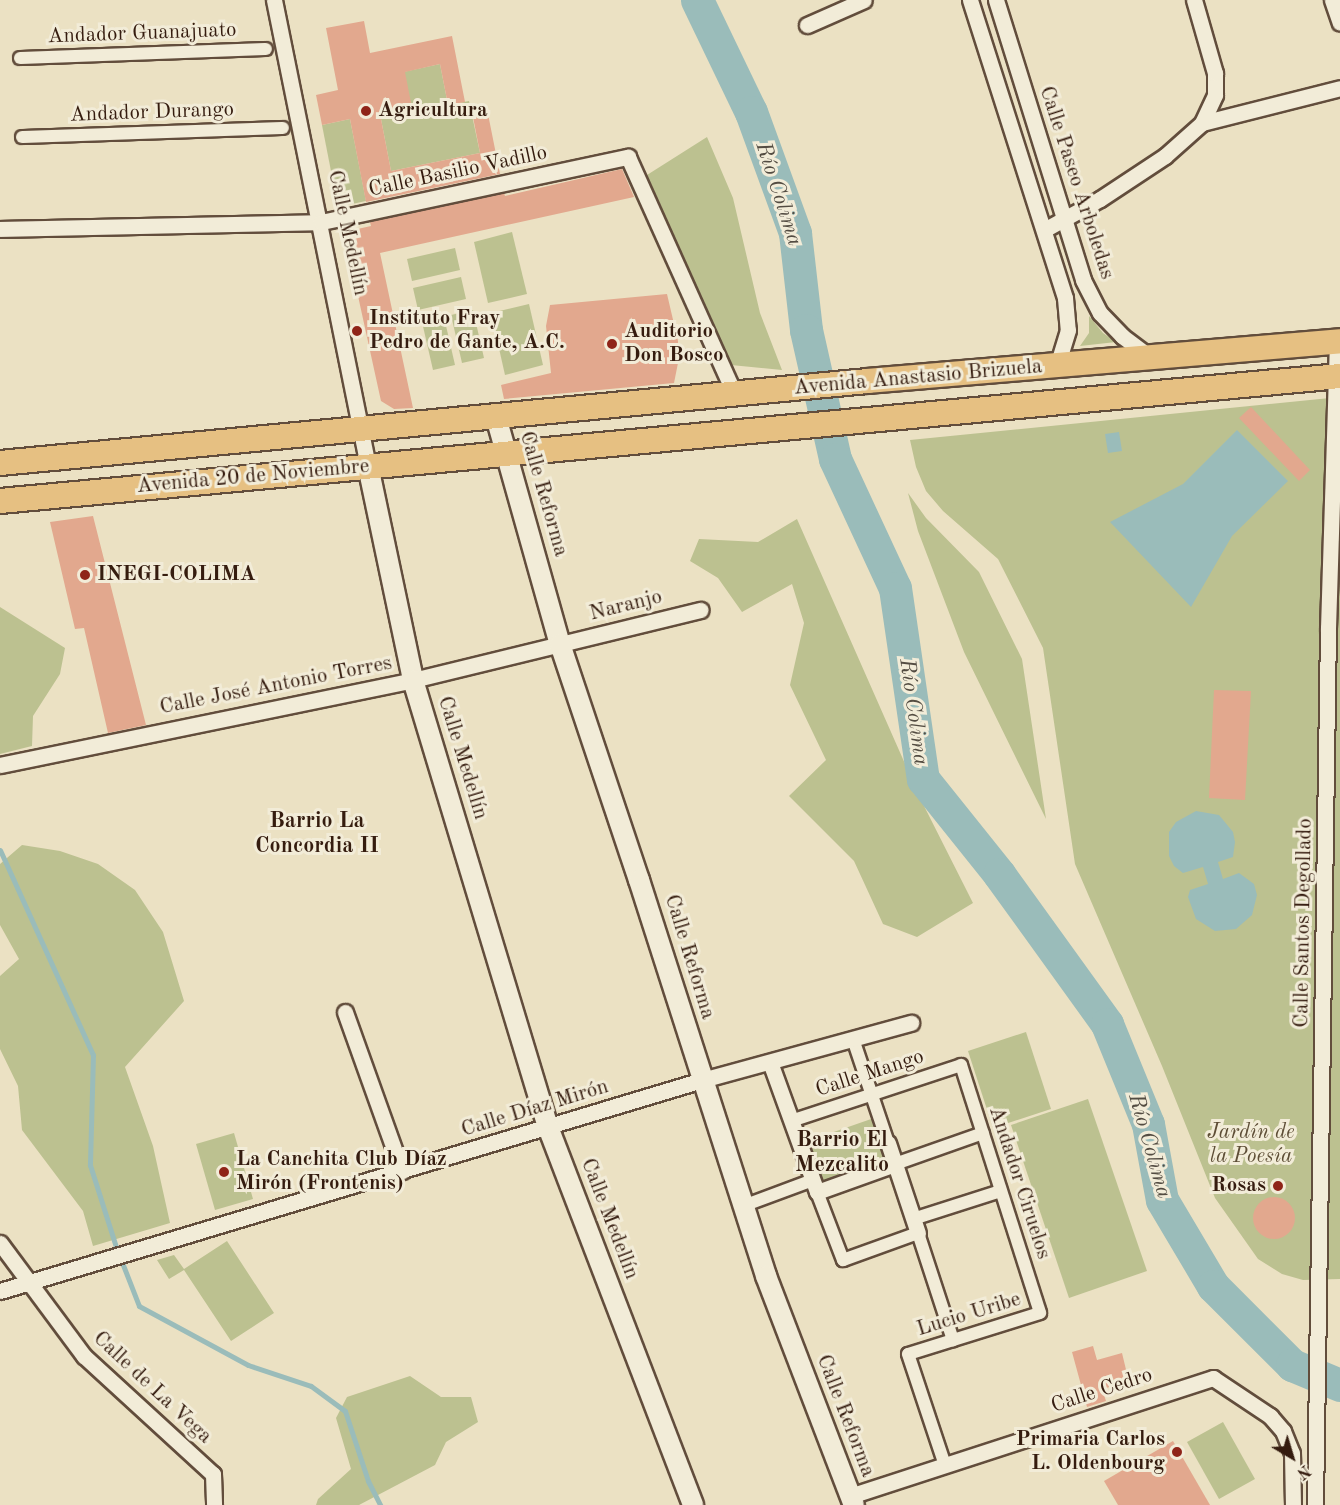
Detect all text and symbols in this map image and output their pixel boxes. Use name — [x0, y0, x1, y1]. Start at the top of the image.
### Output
street label: Andador Guanajuato — [47, 18, 237, 50]
street label: Calle Paseo Arboledas — [1033, 83, 1119, 283]
street label: Andador Durango — [69, 98, 235, 128]
place label: Agricultura — [378, 98, 488, 124]
marker: Agricultura — [359, 104, 373, 118]
water label: Río Colima — [749, 139, 807, 249]
street label: Calle Basilio Vadillo — [366, 141, 550, 203]
street label: Calle Medellín — [321, 168, 373, 298]
place label: Instituto Fray Pedro de Gante, A.C. — [369, 306, 565, 356]
place label: Auditorio Don Bosco — [624, 319, 724, 369]
marker: Instituto Fray Pedro de Gante, A.C. — [350, 324, 364, 338]
marker: Auditorio Don Bosco — [605, 337, 619, 351]
street label: Avenida Anastasio Brizuela — [793, 355, 1043, 401]
street label: Calle Reforma — [513, 429, 573, 559]
street label: Avenida 20 de Noviembre — [136, 454, 370, 500]
place label: INEGI-COLIMA — [97, 562, 256, 588]
marker: INEGI-COLIMA — [78, 568, 92, 582]
street label: Naranjo — [587, 585, 665, 627]
street label: Calle José Antonio Torres — [158, 651, 394, 721]
water label: Río Colima — [892, 657, 934, 767]
street label: Calle Medellín — [431, 693, 493, 823]
district label: Barrio La Concordia II — [255, 808, 379, 860]
street label: Calle Santos Degollado — [1290, 818, 1318, 1028]
street label: Calle Reforma — [658, 892, 720, 1022]
street label: Calle Mango — [813, 1045, 927, 1103]
street label: Calle Díaz Mirón — [458, 1075, 612, 1143]
water label: Río Colima — [1121, 1091, 1177, 1201]
street label: Andador Ciruelos — [982, 1103, 1056, 1263]
park label: Jardín de la Poesía — [1207, 1120, 1295, 1170]
district label: Barrio El Mezcalito — [795, 1127, 889, 1178]
place label: La Canchita Club Díaz Mirón (Frontenis) — [236, 1147, 447, 1197]
street label: Calle Medellín — [574, 1155, 644, 1283]
marker: La Canchita Club Díaz Mirón (Frontenis) — [217, 1165, 231, 1179]
place label: Rosas — [1211, 1173, 1266, 1199]
marker: Rosas — [1271, 1179, 1285, 1193]
street label: Lucio Uribe — [914, 1287, 1024, 1343]
street label: Calle de La Vega — [87, 1326, 217, 1450]
street label: Calle Reforma — [810, 1351, 880, 1481]
street label: Calle Cedro — [1048, 1363, 1156, 1419]
place label: Primaria Carlos L. Oldenbourg — [1016, 1427, 1165, 1477]
north arrow — [1262, 1427, 1322, 1487]
marker: Primaria Carlos L. Oldenbourg — [1170, 1445, 1184, 1459]
text: N — [1293, 1461, 1313, 1481]

